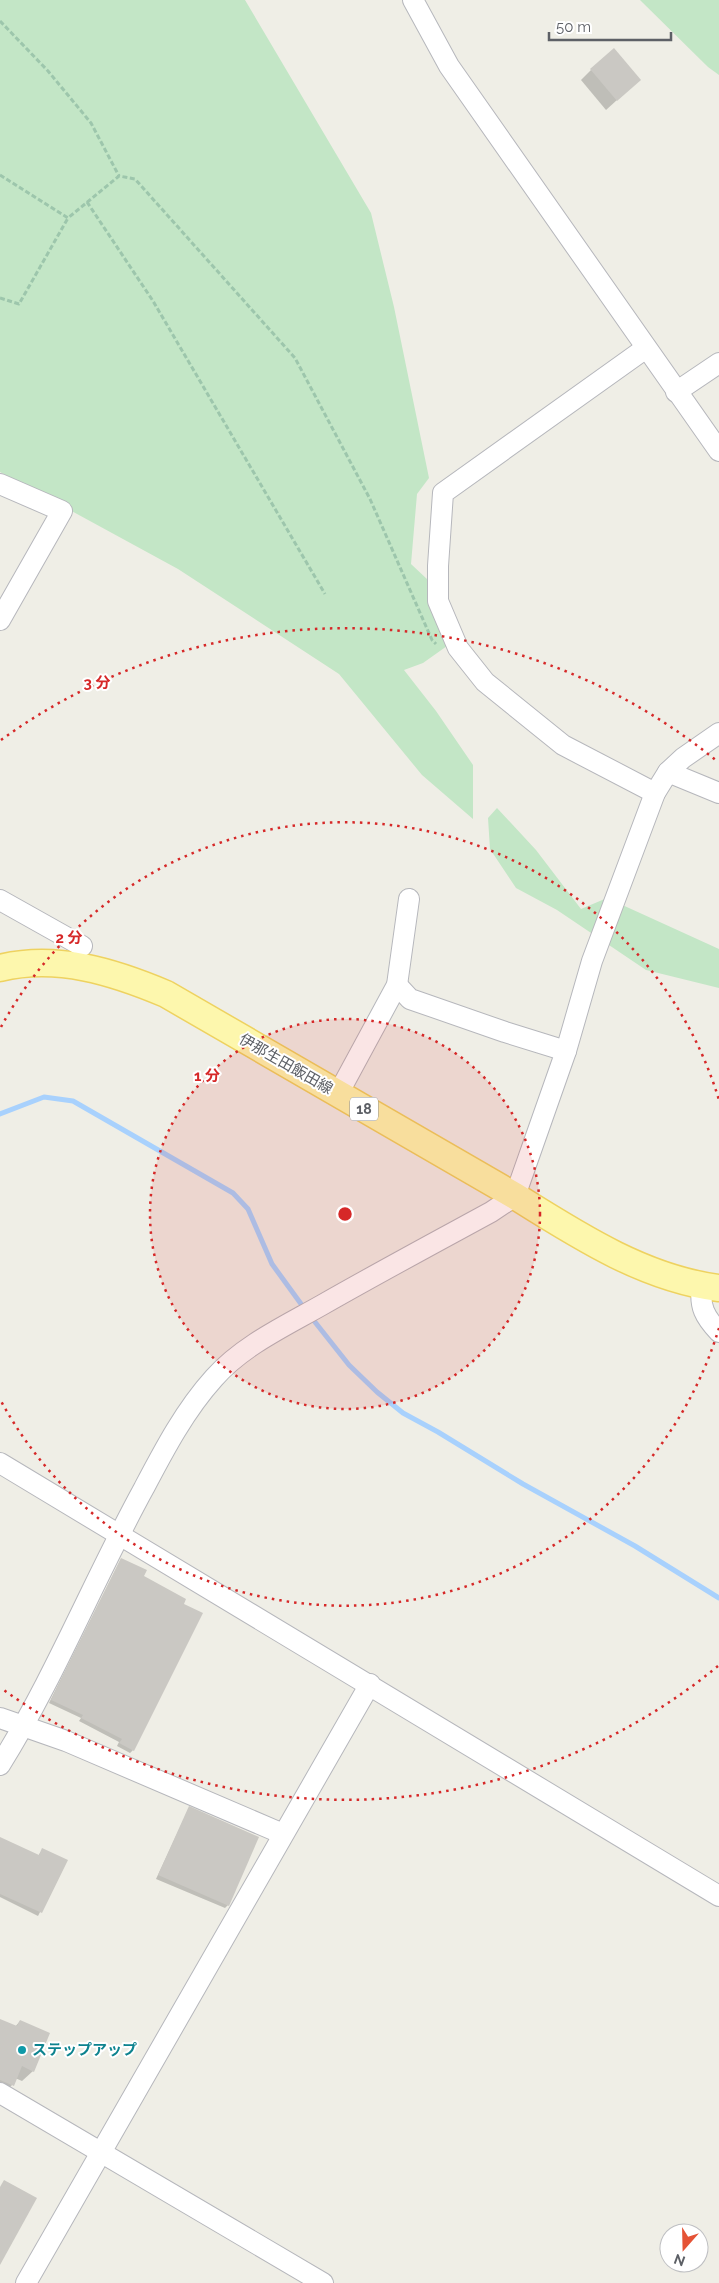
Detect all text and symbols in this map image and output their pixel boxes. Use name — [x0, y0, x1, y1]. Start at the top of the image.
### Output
scale bar — [549, 10, 672, 42]
text: 50 m — [556, 18, 591, 36]
text: 3 分 — [84, 674, 110, 692]
text: 2 分 — [55, 929, 83, 947]
street label: 伊那生田飯田線 — [236, 1030, 336, 1098]
text: 1 分 — [194, 1067, 220, 1085]
road number: 18 — [350, 1098, 378, 1120]
centre of rings — [336, 1205, 354, 1223]
place label: ステップアップ — [32, 2041, 137, 2059]
marker: ステップアップ — [16, 2044, 28, 2056]
north arrow — [659, 2223, 709, 2273]
text: N — [672, 2251, 687, 2270]

